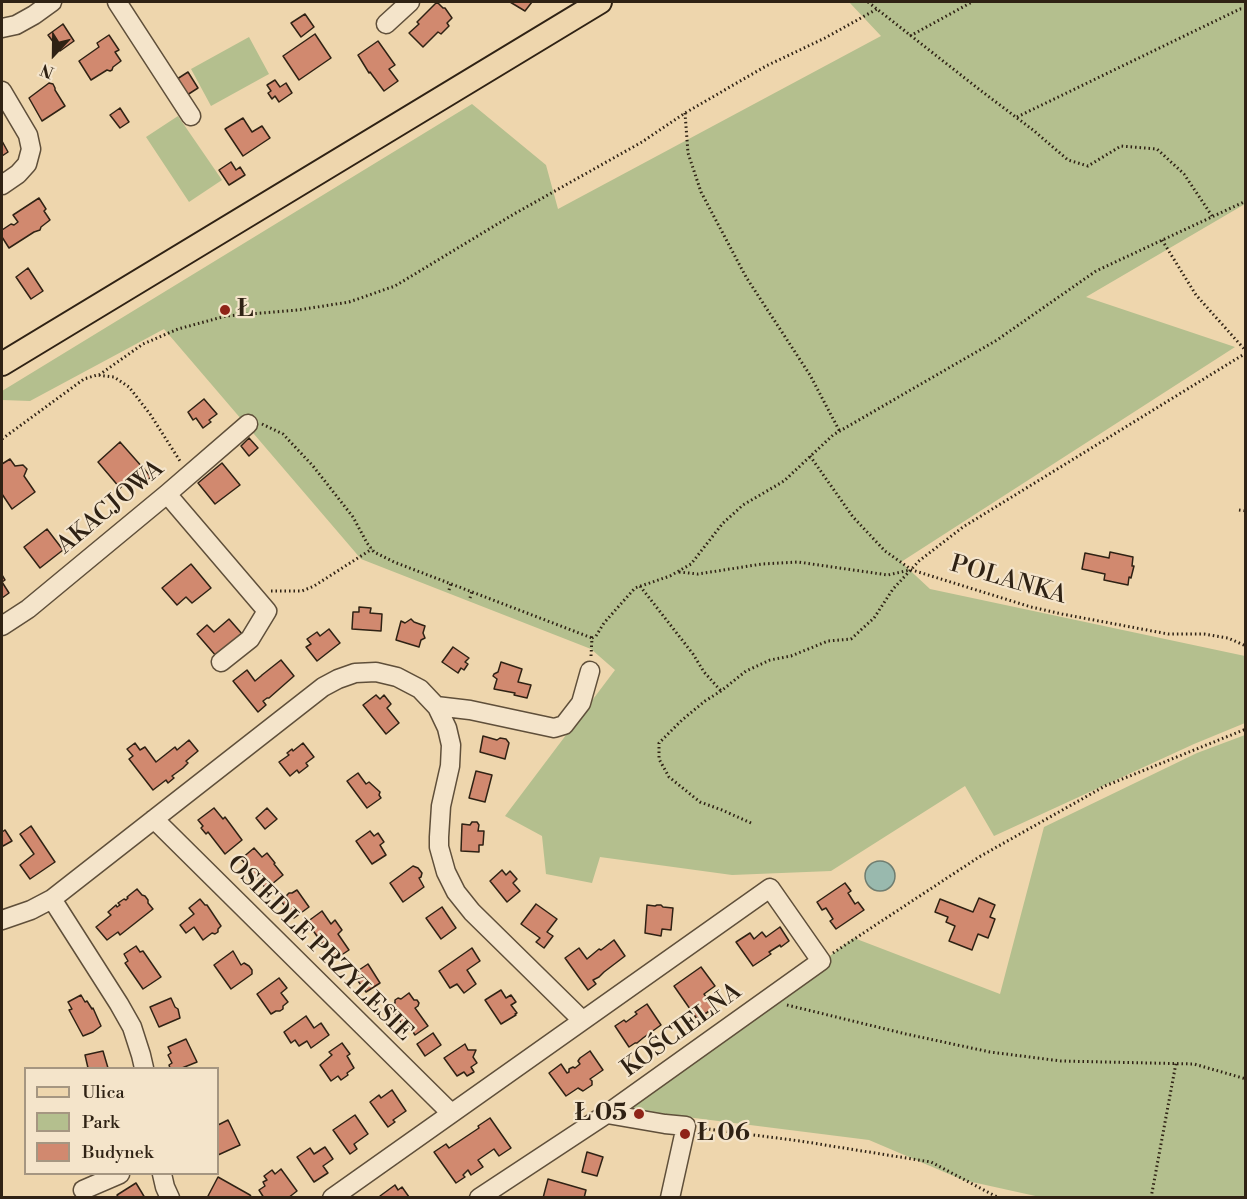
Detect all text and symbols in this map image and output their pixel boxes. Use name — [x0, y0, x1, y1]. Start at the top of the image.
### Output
north arrow — [24, 24, 84, 84]
text: N — [38, 59, 57, 82]
place label: Ł — [237, 296, 253, 324]
marker: Ł — [218, 303, 232, 317]
street label: AKACJOWA — [52, 455, 170, 561]
street label: POLANKA — [947, 551, 1069, 611]
street label: OSIEDLE PRZYLESIE — [220, 850, 418, 1048]
street label: KOŚCIELNA — [616, 978, 748, 1084]
legend — [24, 1067, 219, 1175]
text: Ulica — [82, 1081, 125, 1104]
place label: Ł 05 — [574, 1100, 627, 1128]
marker: Ł 05 — [632, 1107, 646, 1121]
text: Park — [82, 1111, 119, 1134]
place label: Ł 06 — [697, 1120, 750, 1148]
marker: Ł 06 — [678, 1127, 692, 1141]
text: Budynek — [82, 1141, 153, 1164]

